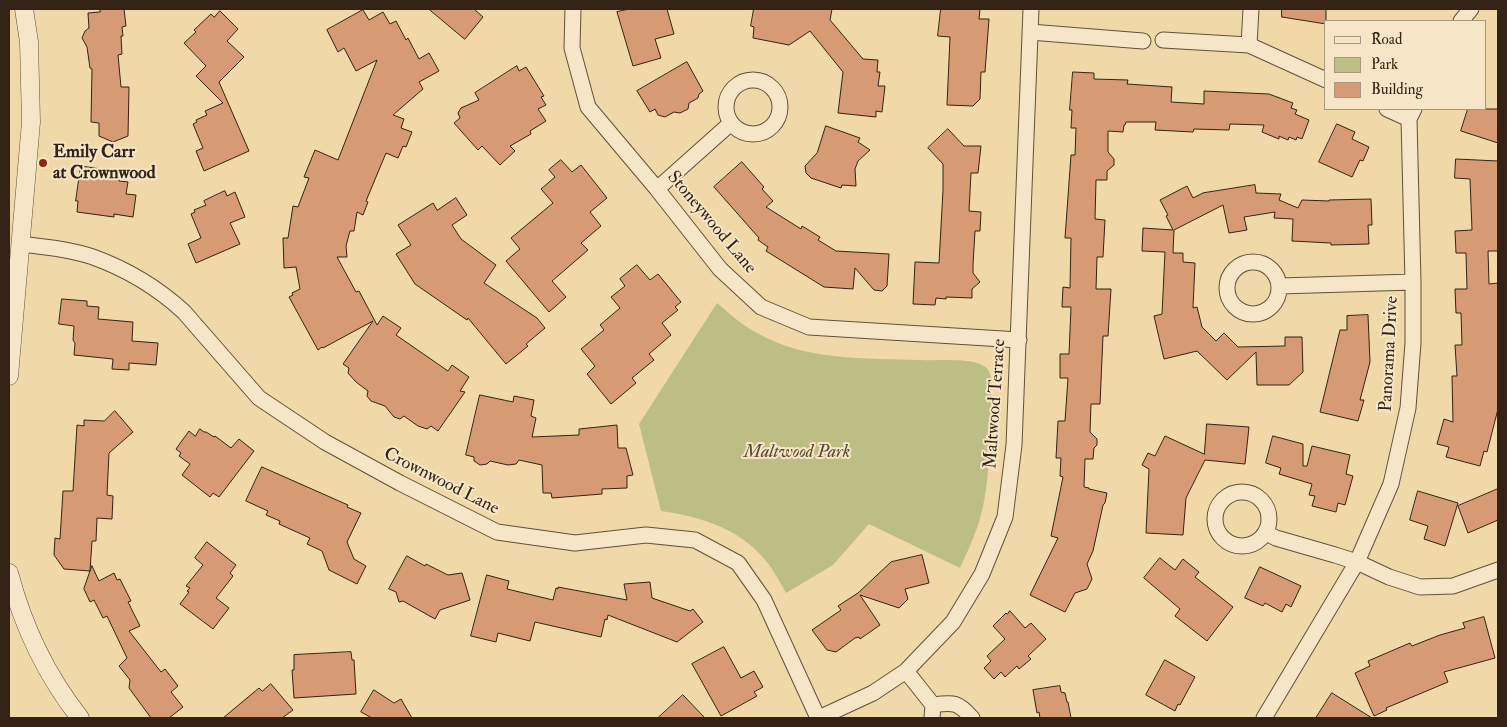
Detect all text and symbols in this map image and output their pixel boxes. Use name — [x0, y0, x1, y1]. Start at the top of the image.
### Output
legend — [1324, 20, 1487, 110]
text: Road — [1371, 30, 1402, 49]
text: Park — [1371, 55, 1398, 74]
text: Building — [1371, 80, 1423, 99]
place label: Emily Carr at Crownwood — [53, 142, 156, 184]
marker: Emily Carr at Crownwood — [37, 157, 49, 169]
street label: Stoneywood Lane — [662, 167, 760, 279]
street label: Panorama Drive — [1376, 296, 1404, 412]
street label: Maltwood Terrace — [981, 338, 1011, 470]
park label: Maltwood Park — [744, 442, 850, 464]
street label: Crownwood Lane — [380, 444, 502, 520]

